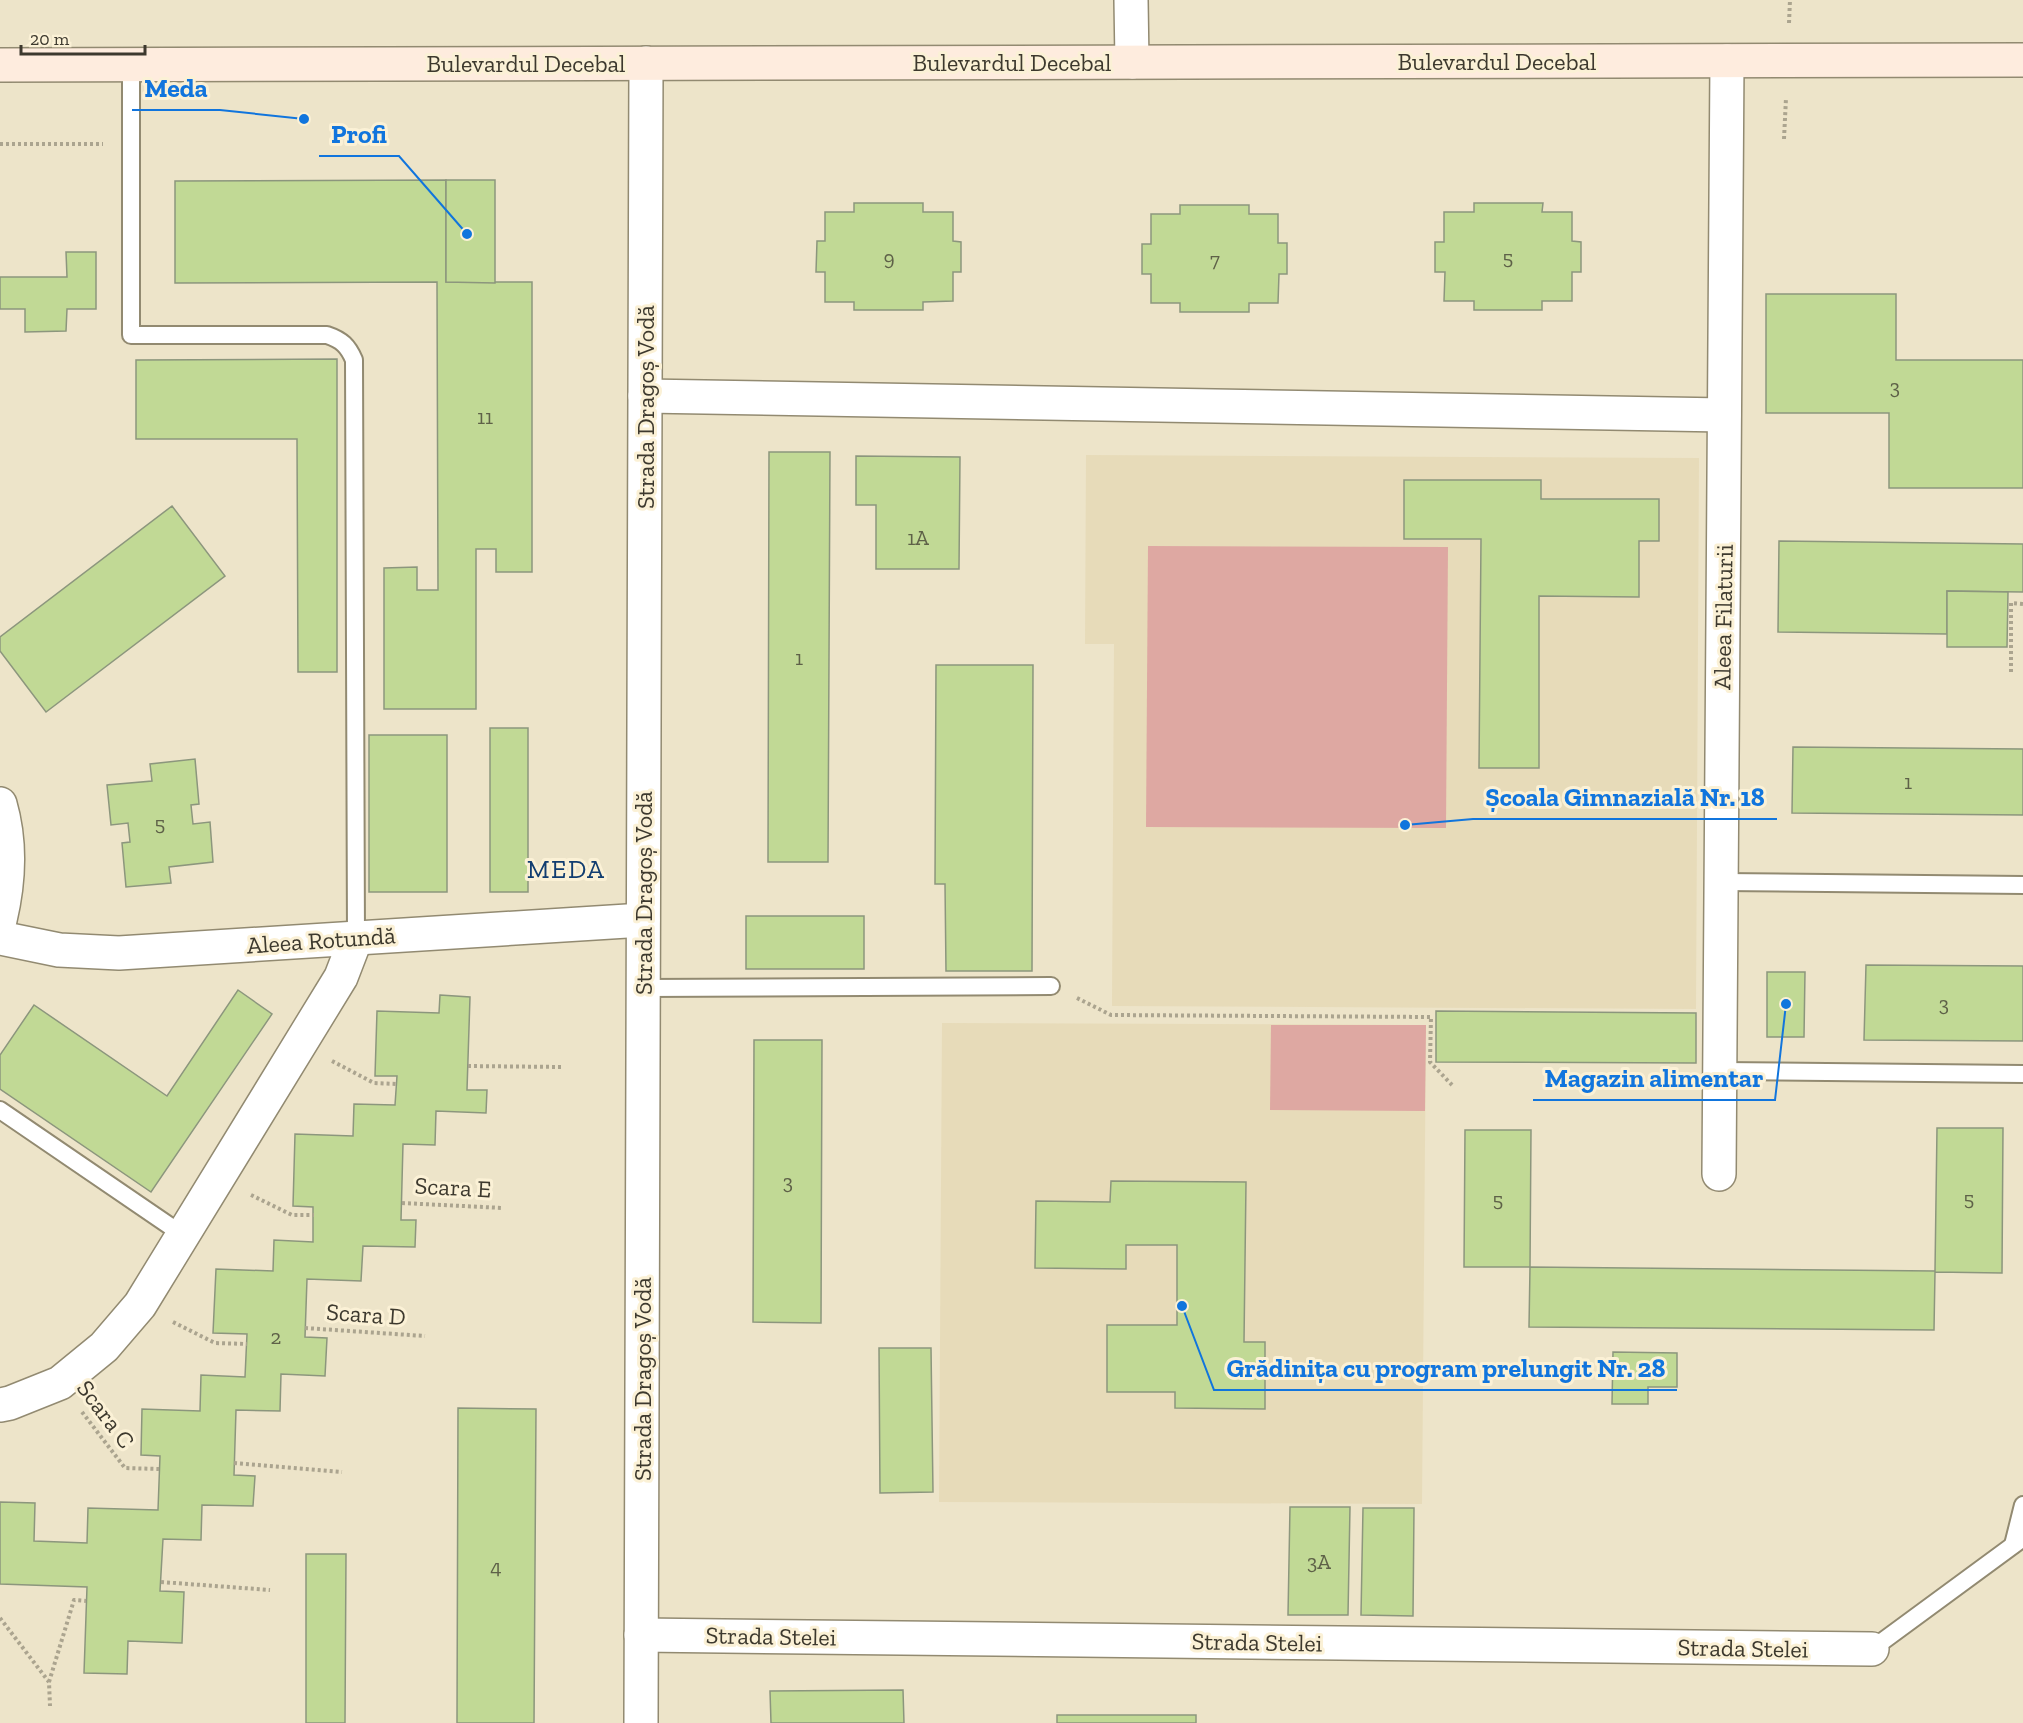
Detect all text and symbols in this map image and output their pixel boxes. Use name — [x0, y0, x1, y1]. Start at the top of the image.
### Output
scale bar — [21, 18, 146, 56]
text: 20 m — [30, 28, 70, 50]
street label: Bulevardul Decebal — [1398, 47, 1596, 76]
street label: Bulevardul Decebal — [913, 48, 1111, 77]
street label: Bulevardul Decebal — [427, 49, 625, 78]
callout: Meda — [132, 66, 220, 110]
text: Meda — [144, 72, 208, 104]
callout: Profi — [319, 112, 399, 156]
text: Profi — [331, 118, 388, 150]
house number: 9 — [883, 245, 895, 270]
house number: 5 — [1503, 245, 1513, 270]
house number: 7 — [1210, 247, 1220, 272]
street label: Strada Dragoș Vodă — [631, 305, 660, 509]
house number: 3 — [1890, 374, 1900, 399]
house number: 11 — [477, 404, 493, 429]
house number: 1A — [907, 525, 929, 550]
street label: Aleea Filaturii — [1707, 544, 1739, 690]
house number: 1 — [795, 645, 803, 670]
house number: 1 — [1904, 769, 1912, 794]
callout: Școala Gimnazială Nr. 18 — [1473, 775, 1777, 819]
text: Școala Gimnazială Nr. 18 — [1485, 781, 1765, 813]
street label: Strada Dragoș Vodă — [629, 791, 658, 995]
house number: 5 — [155, 811, 165, 836]
district label: MEDA — [527, 853, 605, 885]
street label: Aleea Rotundă — [246, 920, 397, 960]
house number: 3 — [1939, 991, 1949, 1016]
callout: Magazin alimentar — [1533, 1056, 1775, 1100]
text: Magazin alimentar — [1545, 1062, 1763, 1094]
house number: 3 — [783, 1169, 793, 1194]
street label: Scara E — [414, 1171, 492, 1203]
house number: 5 — [1964, 1186, 1974, 1211]
house number: 5 — [1493, 1187, 1503, 1212]
street label: Strada Dragoș Vodă — [628, 1277, 657, 1481]
street label: Scara D — [325, 1297, 407, 1331]
house number: 2 — [271, 1324, 281, 1349]
callout: Grădinița cu program prelungit Nr. 28 — [1214, 1346, 1677, 1390]
text: Grădinița cu program prelungit Nr. 28 — [1226, 1352, 1666, 1384]
street label: Scara C — [71, 1374, 141, 1454]
house number: 3A — [1307, 1549, 1331, 1574]
house number: 4 — [490, 1554, 502, 1579]
street label: Strada Stelei — [705, 1620, 837, 1652]
street label: Strada Stelei — [1191, 1626, 1323, 1658]
street label: Strada Stelei — [1677, 1632, 1809, 1664]

